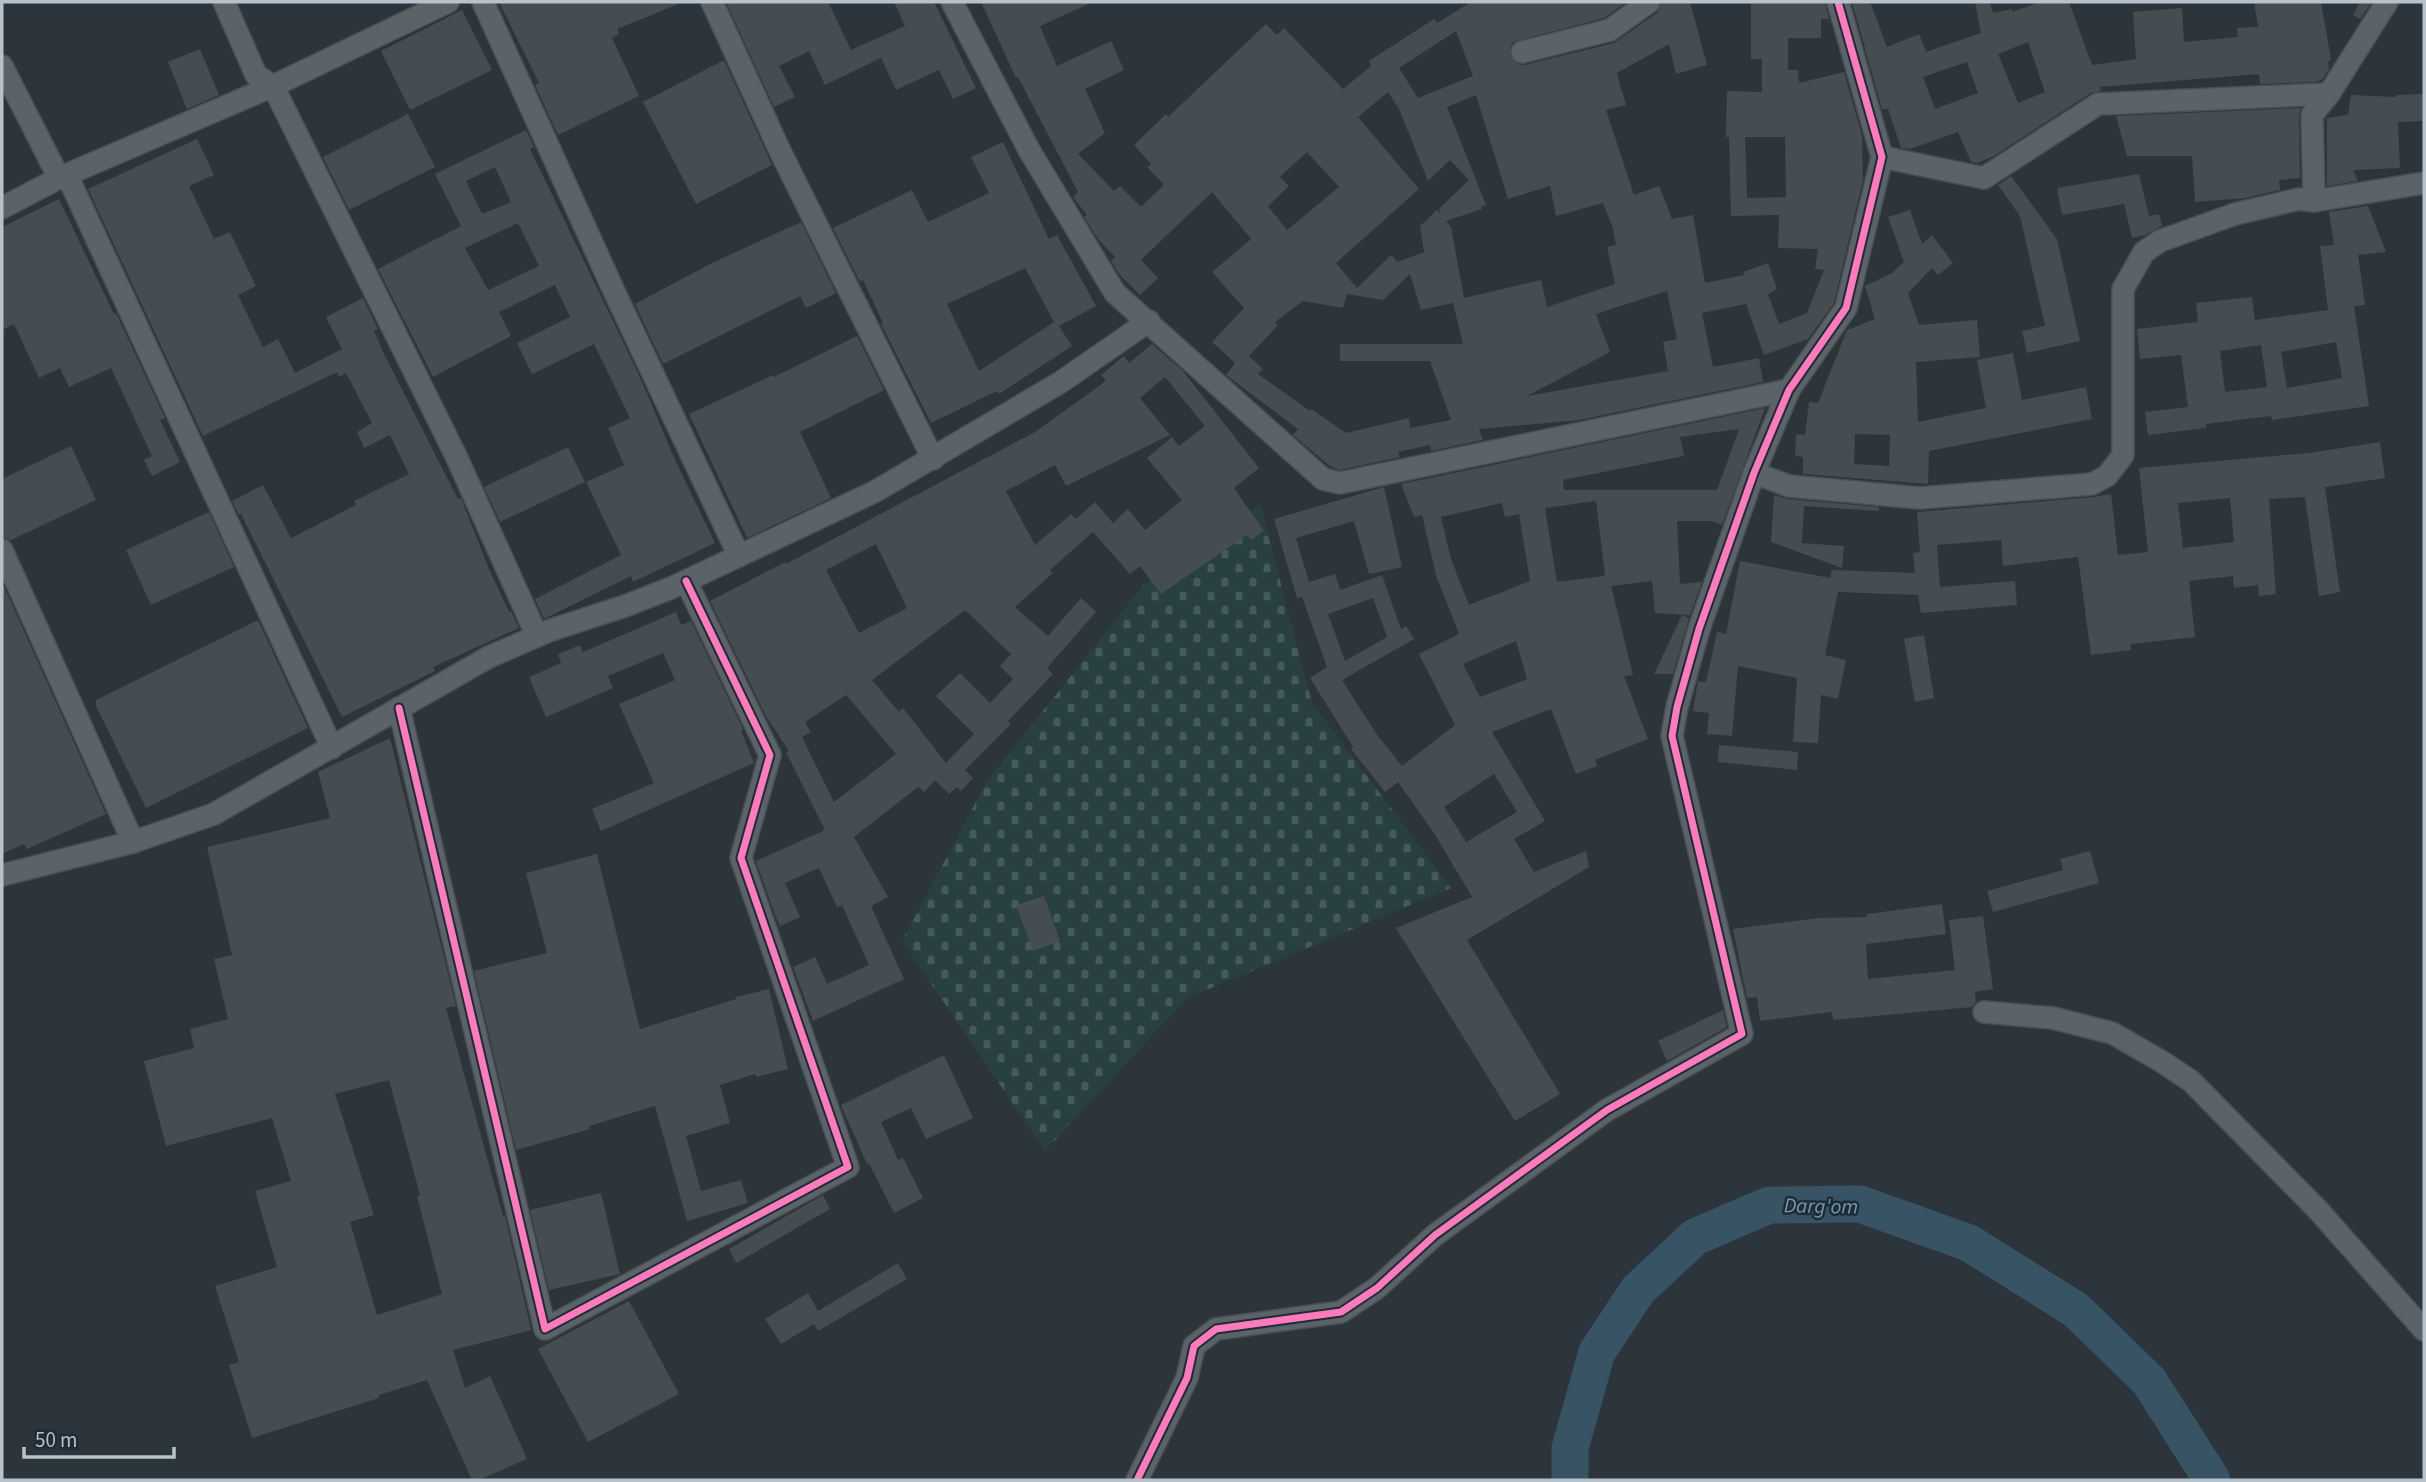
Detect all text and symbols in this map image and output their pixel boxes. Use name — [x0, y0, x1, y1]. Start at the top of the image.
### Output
water label: Darg'om — [1783, 1190, 1859, 1222]
scale bar — [24, 1416, 175, 1460]
text: 50 m — [35, 1425, 77, 1455]

